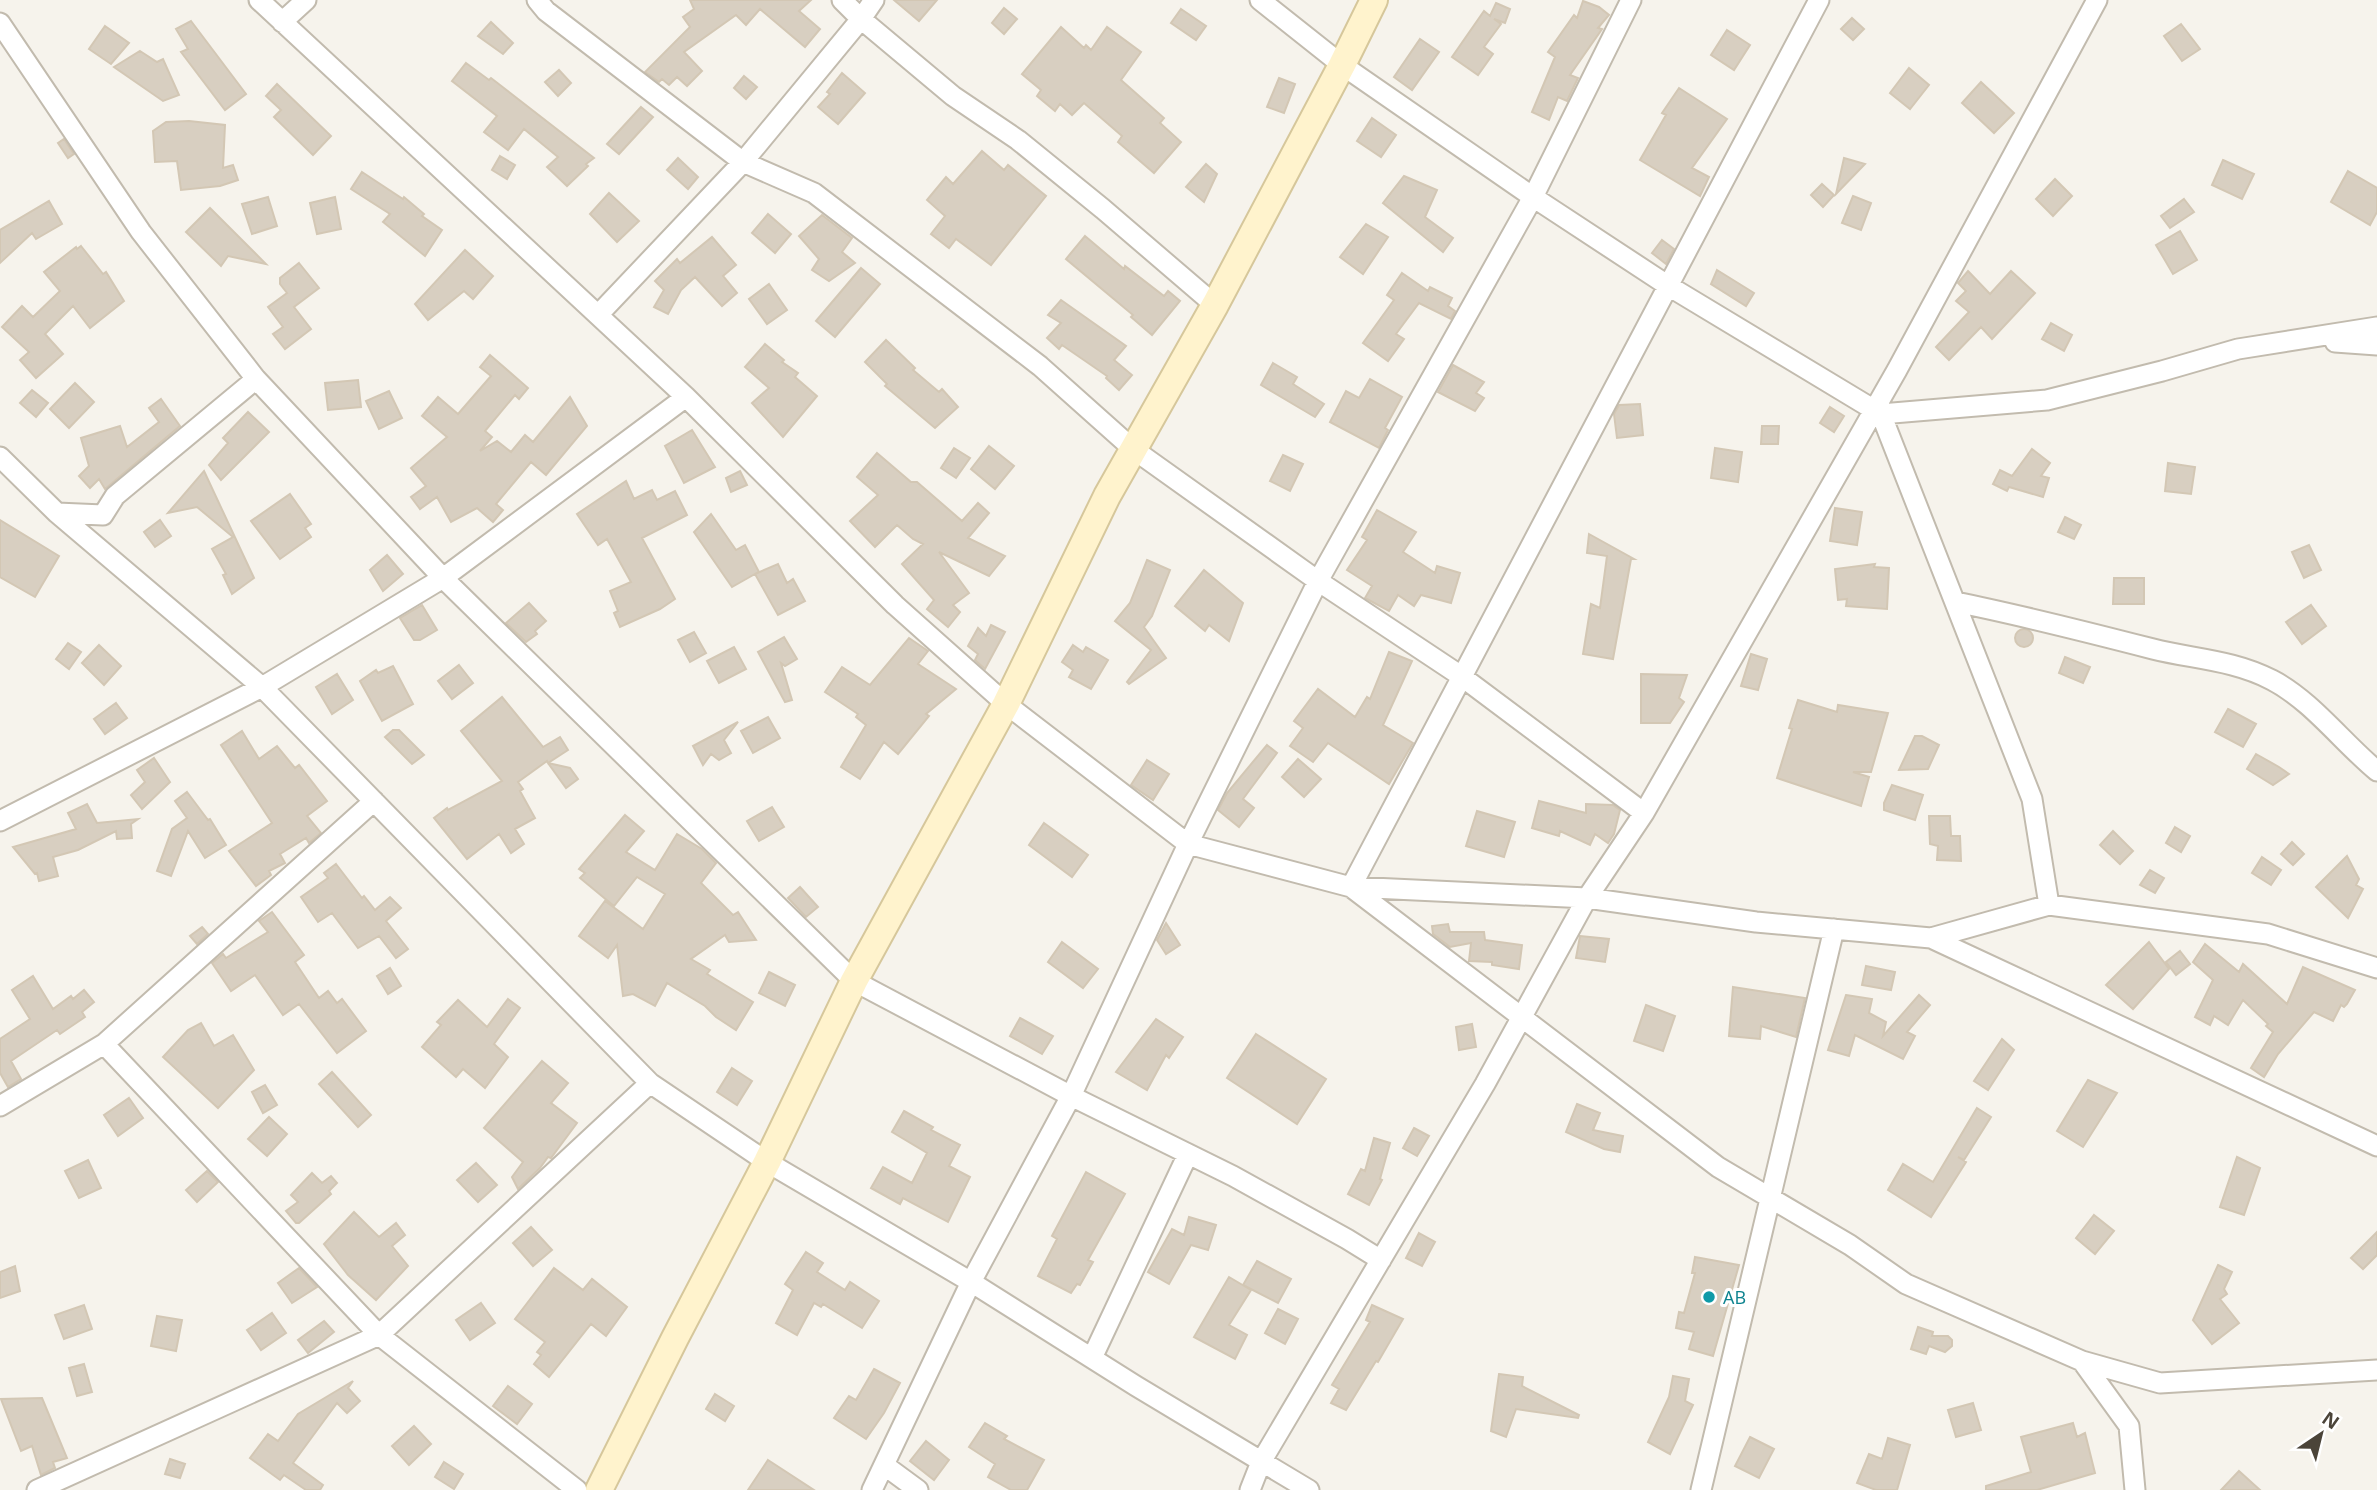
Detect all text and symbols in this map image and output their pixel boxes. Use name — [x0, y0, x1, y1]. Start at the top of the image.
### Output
place label: AB — [1723, 1285, 1746, 1309]
marker: AB — [1701, 1289, 1717, 1305]
north arrow — [2286, 1399, 2356, 1469]
text: N — [2317, 1405, 2345, 1435]

